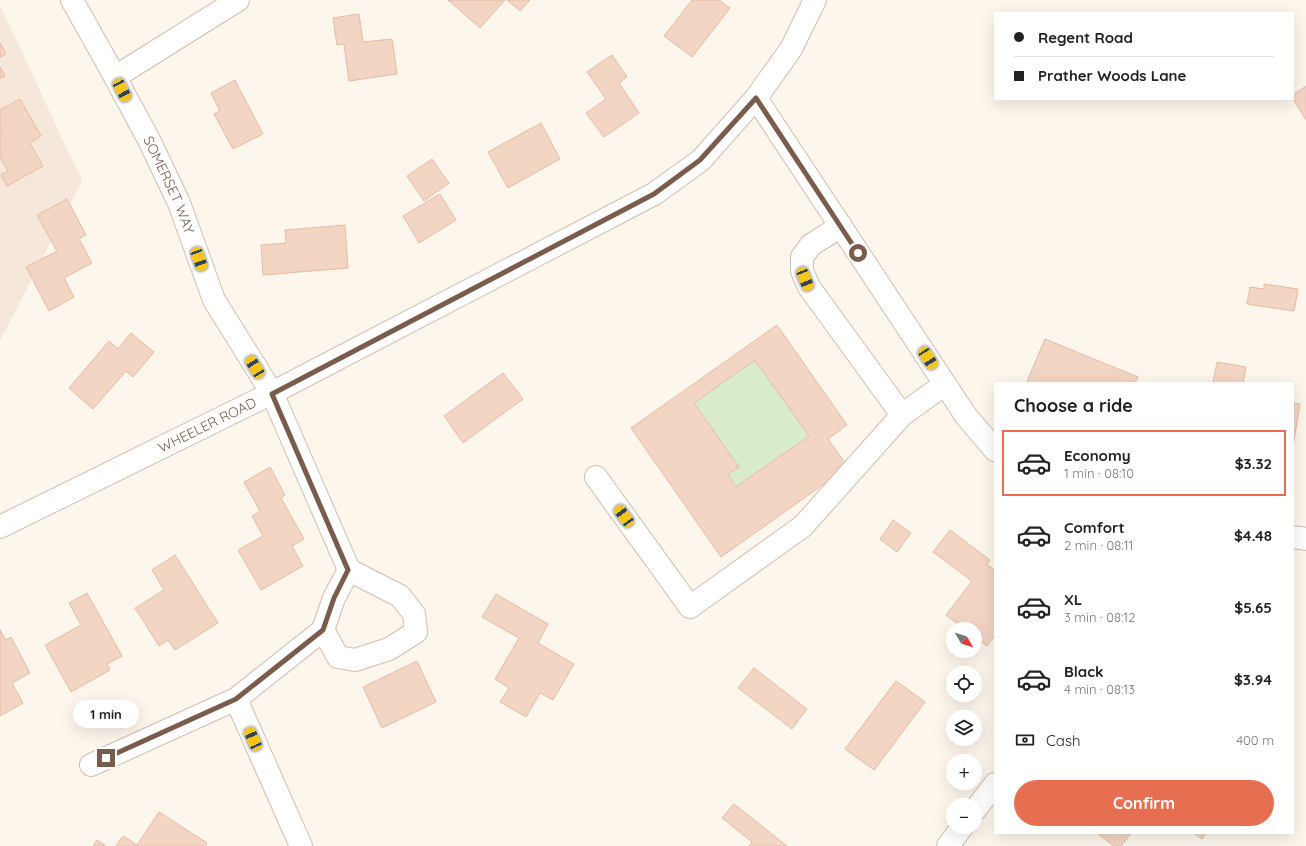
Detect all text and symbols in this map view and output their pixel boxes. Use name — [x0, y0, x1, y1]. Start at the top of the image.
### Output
text: Regent Road — [1038, 28, 1133, 47]
text: Prather Woods Lane — [1038, 66, 1186, 85]
car — [111, 77, 133, 103]
street label: SOMERSET WAY — [139, 133, 198, 236]
route start — [849, 244, 867, 262]
car — [189, 246, 209, 272]
car — [795, 266, 815, 292]
car — [916, 345, 940, 371]
car — [244, 354, 266, 380]
street label: WHEELER ROAD — [155, 393, 259, 457]
text: Choose a ride — [1014, 394, 1133, 417]
icon: car — [1016, 445, 1052, 481]
text: Economy — [1064, 446, 1131, 465]
text: $3.32 — [1235, 454, 1272, 473]
text: 1 min · 08:10 — [1064, 465, 1134, 481]
car — [612, 503, 636, 529]
icon: car — [1016, 517, 1052, 553]
text: Comfort — [1064, 518, 1125, 537]
text: $4.48 — [1234, 526, 1272, 545]
text: 2 min · 08:11 — [1064, 537, 1133, 553]
icon: car — [1016, 589, 1052, 625]
text: XL — [1064, 590, 1082, 609]
text: $5.65 — [1234, 598, 1272, 617]
text: 3 min · 08:12 — [1064, 609, 1135, 625]
north arrow — [946, 622, 982, 658]
map controls — [946, 622, 982, 834]
icon: car — [1016, 661, 1052, 697]
text: Black — [1064, 662, 1104, 681]
button: locate — [946, 666, 982, 702]
text: $3.94 — [1234, 670, 1272, 689]
text: 4 min · 08:13 — [1064, 681, 1135, 697]
callout: 1 min — [73, 700, 139, 728]
text: 1 min — [90, 706, 122, 722]
button: layers — [946, 710, 982, 746]
car — [243, 726, 263, 752]
icon: cash — [1014, 729, 1036, 751]
text: Cash — [1046, 731, 1080, 750]
text: 400 m — [1236, 732, 1274, 748]
route end — [97, 749, 115, 767]
button: + — [946, 754, 982, 790]
button: Confirm — [1014, 780, 1274, 826]
button: − — [946, 798, 982, 834]

